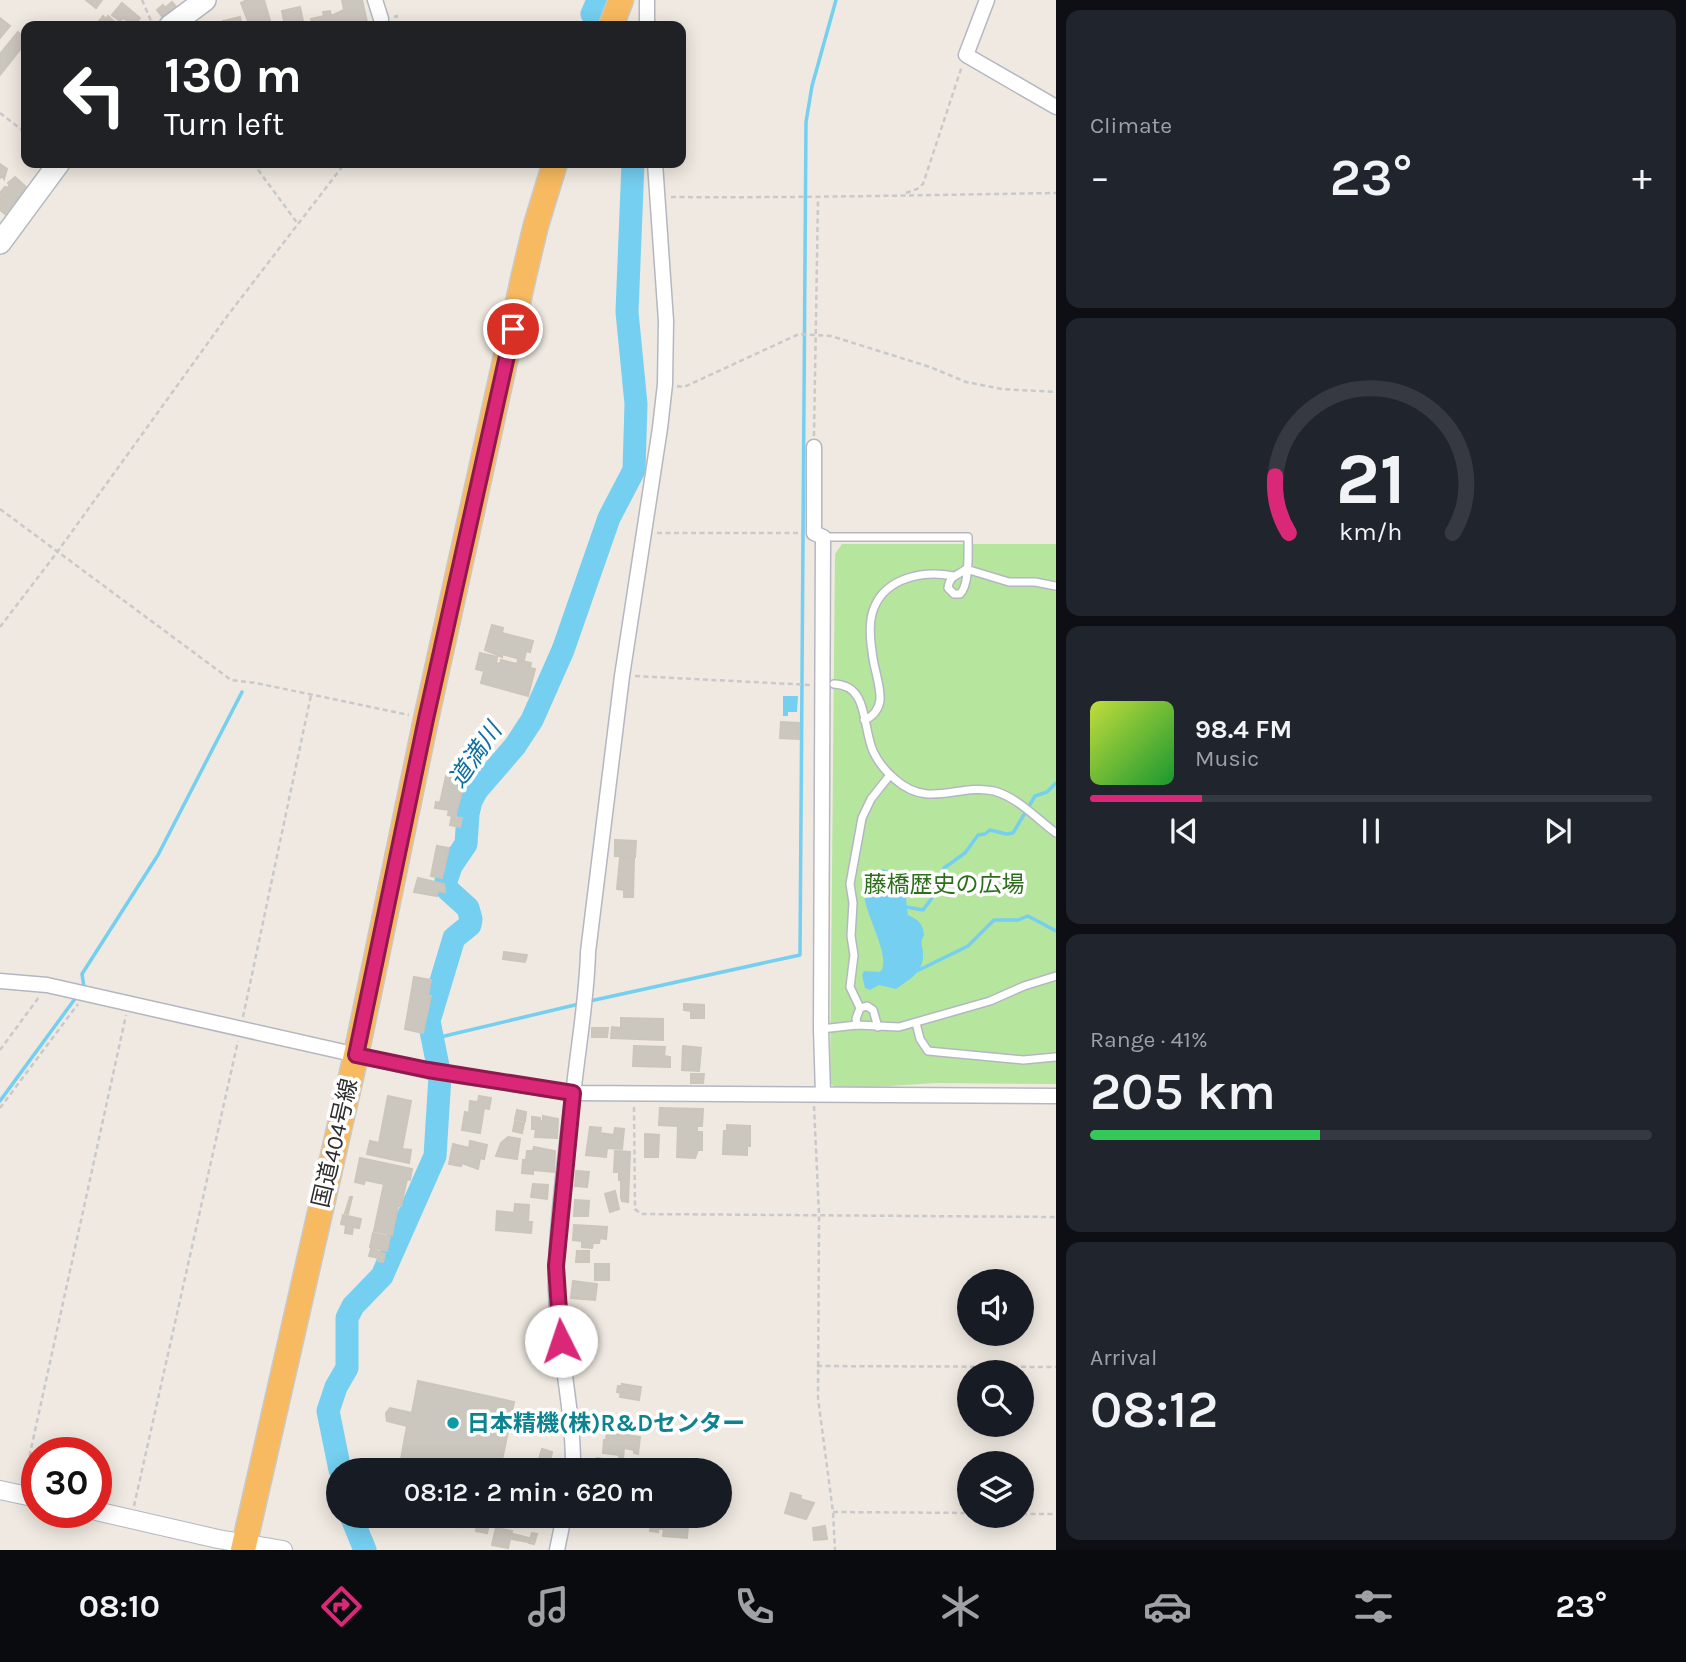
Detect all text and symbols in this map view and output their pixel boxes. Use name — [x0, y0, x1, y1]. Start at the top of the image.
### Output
text: 130 m — [164, 47, 302, 104]
icon: left — [49, 49, 140, 140]
text: Turn left — [164, 106, 284, 143]
text: Climate — [1090, 112, 1172, 139]
text: 23° — [1330, 147, 1412, 208]
text: − — [1090, 155, 1110, 200]
text: + — [1632, 155, 1652, 200]
pin — [483, 299, 543, 359]
icon: arrive — [494, 310, 532, 348]
text: 21 — [1336, 436, 1406, 521]
text: km/h — [1339, 517, 1403, 546]
text: 98.4 FM — [1195, 714, 1292, 745]
water label: 道満川 — [443, 715, 509, 793]
text: Music — [1195, 745, 1259, 772]
icon: previous — [1165, 812, 1203, 850]
icon: pause — [1352, 812, 1390, 850]
icon: next — [1539, 812, 1577, 850]
park label: 藤橋歴史の広場 — [864, 871, 1025, 898]
text: Range · 41% — [1090, 1026, 1208, 1053]
text: 205 km — [1090, 1061, 1276, 1122]
street label: 国道404号線 — [307, 1076, 363, 1210]
map controls — [957, 1269, 1034, 1528]
button: sound — [957, 1269, 1034, 1346]
position arrow — [524, 1304, 598, 1378]
text: Arrival — [1090, 1344, 1157, 1371]
button: search — [957, 1360, 1034, 1437]
text: 08:12 — [1090, 1379, 1218, 1440]
place label: 日本精機(株)R&Dセンター — [467, 1410, 745, 1437]
marker: 日本精機(株)R&Dセンター — [445, 1415, 461, 1431]
speed limit sign: 30 — [21, 1437, 112, 1528]
button: layers — [957, 1451, 1034, 1528]
text: 08:12 · 2 min · 620 m — [404, 1477, 654, 1508]
icon: directions — [317, 1582, 366, 1631]
icon: music — [524, 1582, 573, 1631]
icon: phone — [730, 1582, 779, 1631]
icon: climate — [936, 1582, 985, 1631]
icon: car — [1143, 1582, 1192, 1631]
icon: filters — [1349, 1582, 1398, 1631]
text: 08:10 — [79, 1588, 160, 1625]
text: 23° — [1556, 1588, 1607, 1625]

